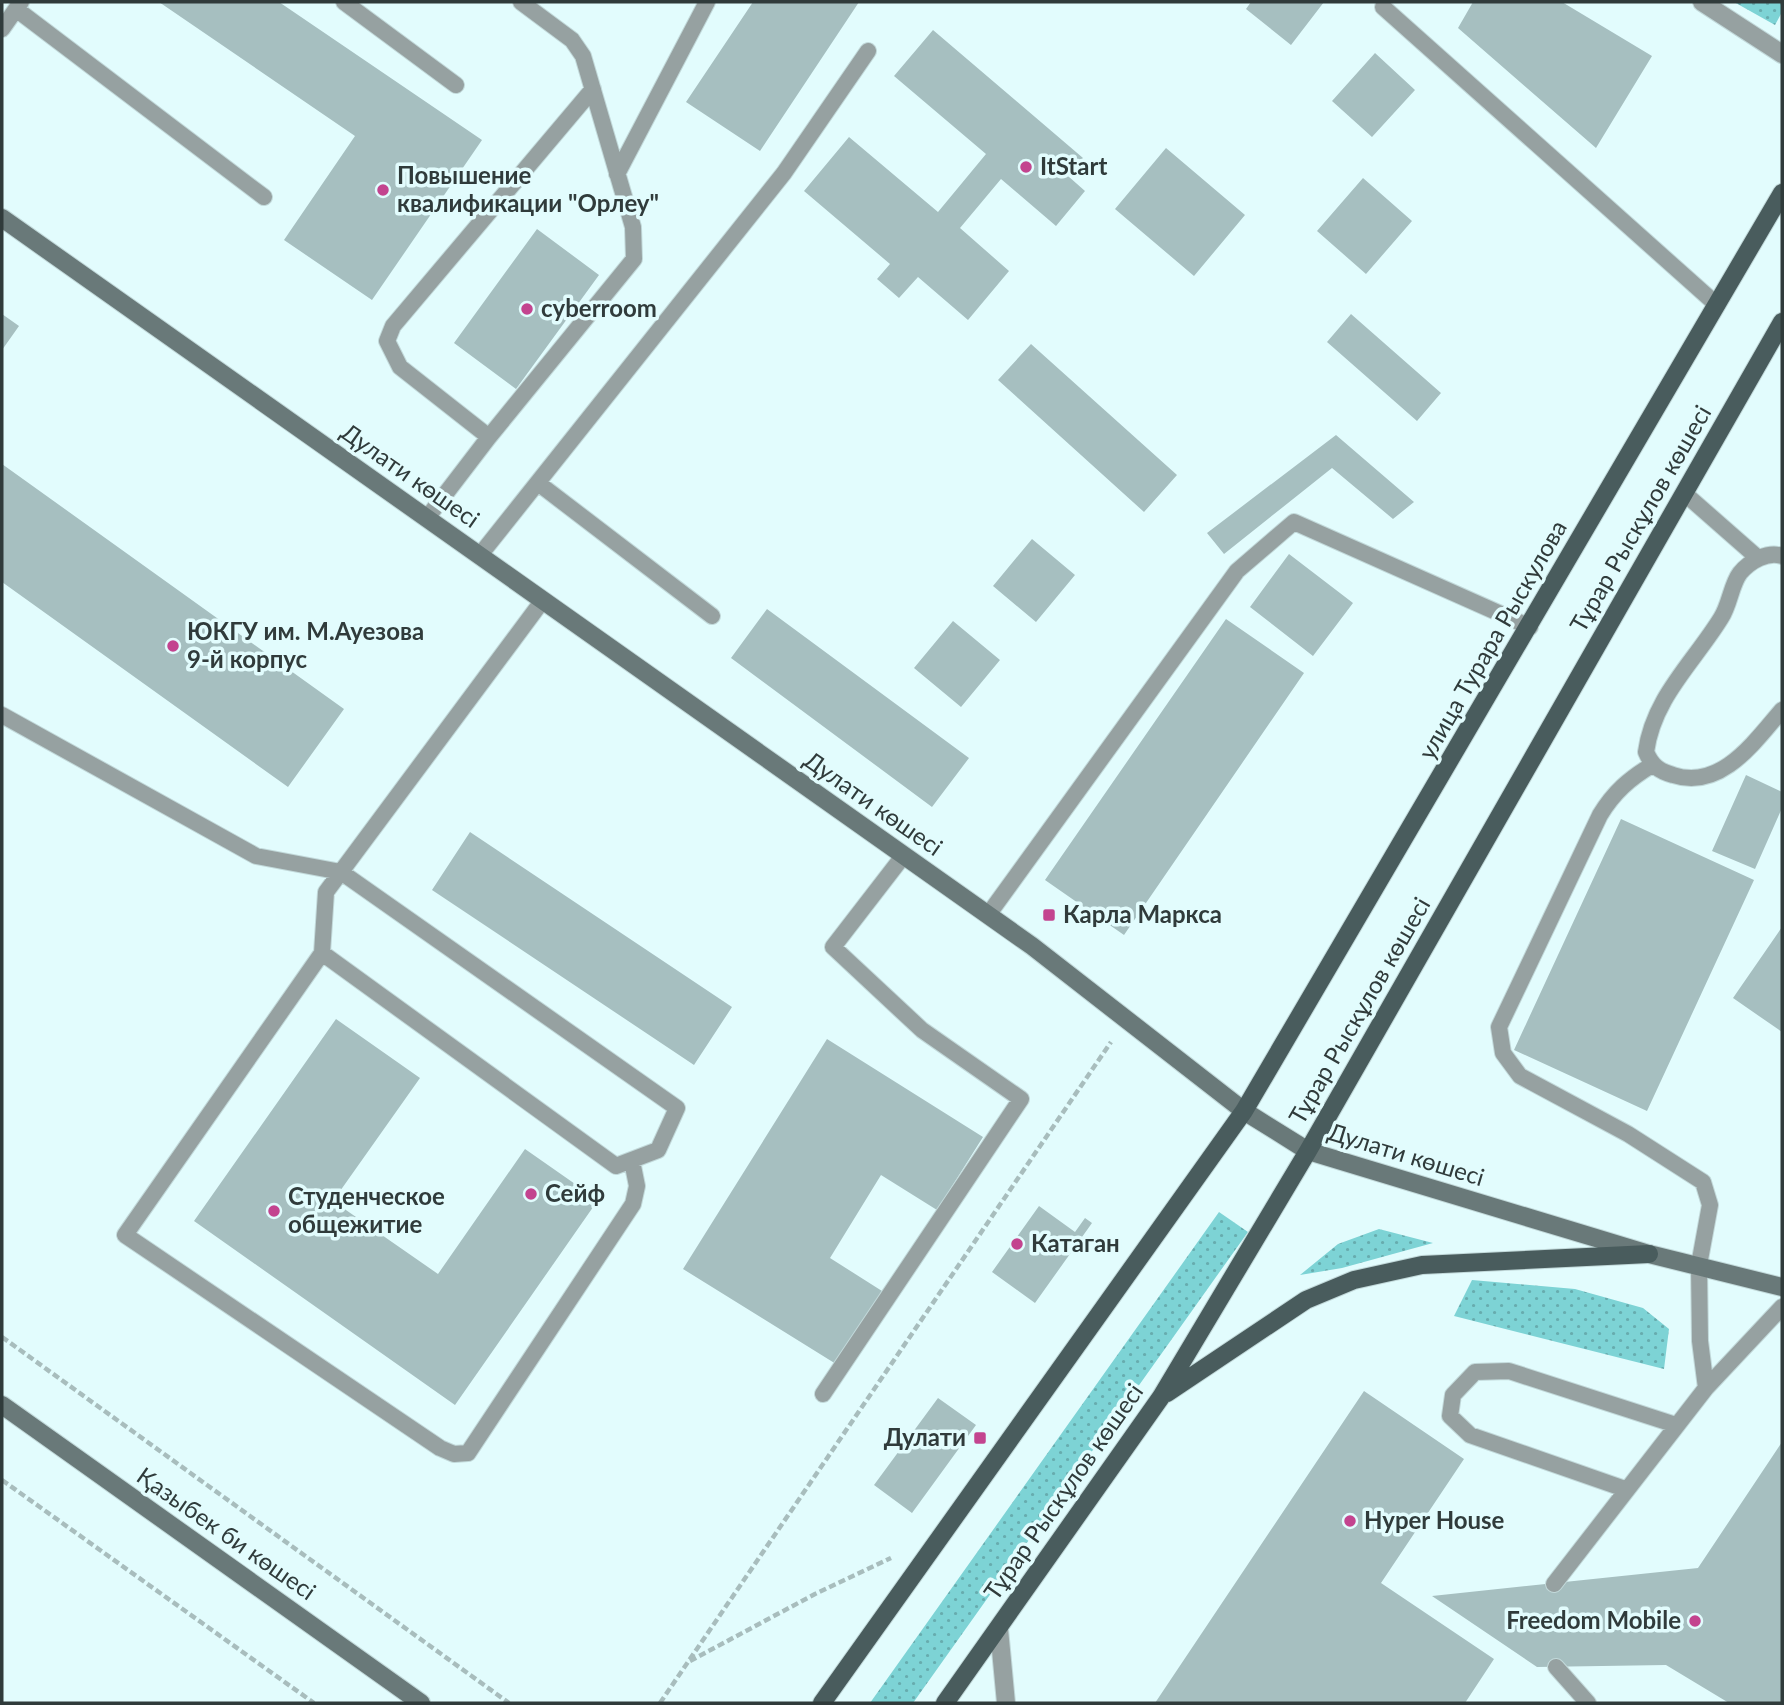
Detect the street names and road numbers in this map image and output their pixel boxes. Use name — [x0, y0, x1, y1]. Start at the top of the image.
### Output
street label: Тұрар Рыскұлов көшесі — [1563, 400, 1717, 637]
street label: Дулати көшесі — [336, 416, 486, 533]
street label: улица Турара Рыскулова — [1411, 515, 1572, 764]
street label: Дулати көшесі — [799, 744, 949, 861]
street label: Тұрар Рыскұлов көшесі — [1282, 892, 1436, 1129]
street label: Дулати көшесі — [1325, 1116, 1488, 1191]
street label: Тұрар Рыскұлов көшесі — [977, 1378, 1148, 1605]
street label: Қазыбек би көшесі — [132, 1460, 322, 1605]

